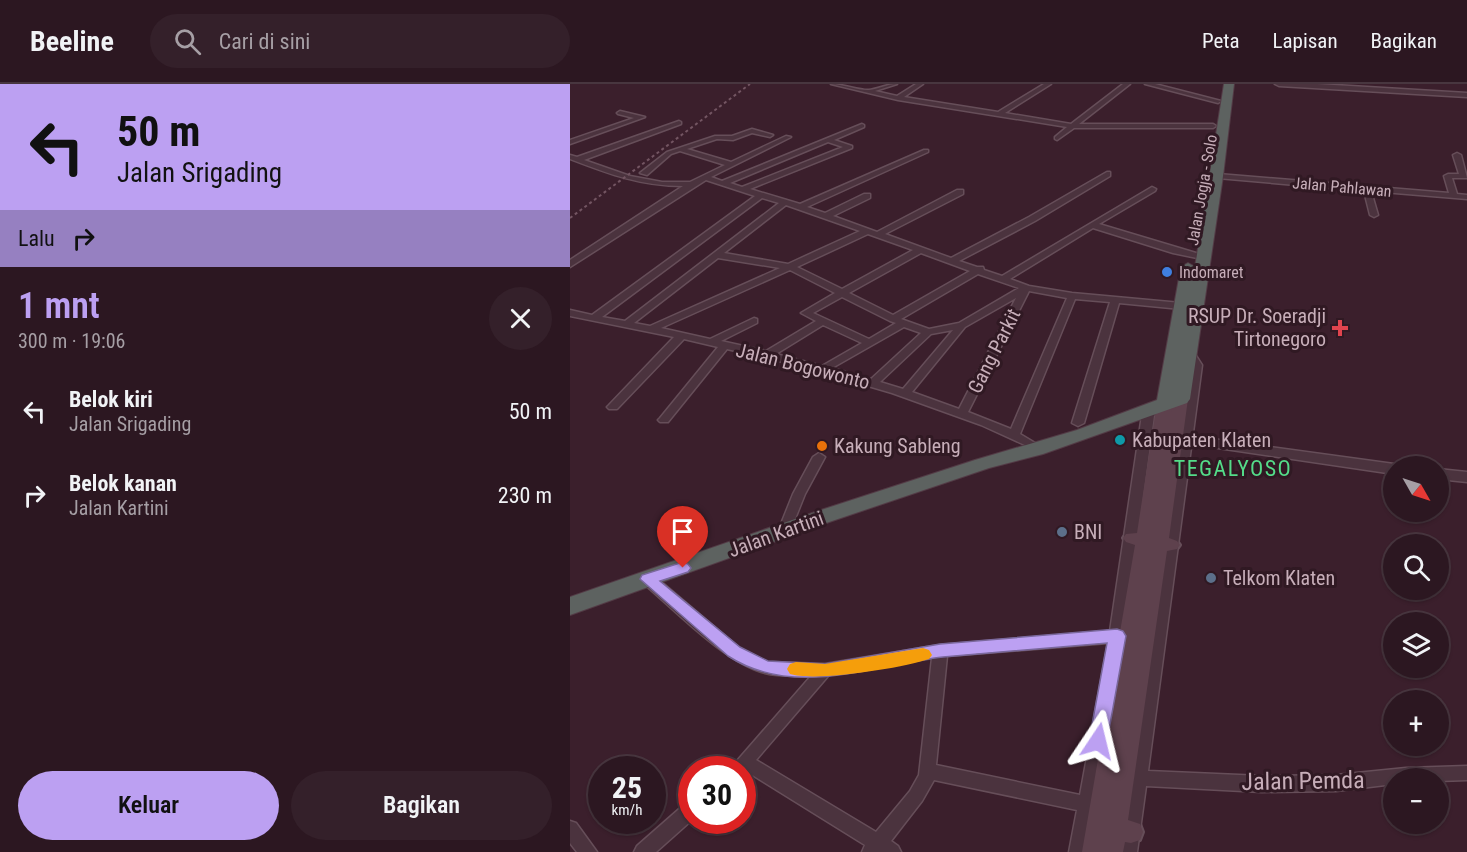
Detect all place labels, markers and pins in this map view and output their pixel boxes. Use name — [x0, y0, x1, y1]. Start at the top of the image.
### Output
place label: Indomaret — [1179, 263, 1244, 282]
marker: Indomaret — [1160, 265, 1174, 279]
place label: RSUP Dr. Soeradji Tirtonegoro — [1188, 304, 1326, 351]
marker: RSUP Dr. Soeradji Tirtonegoro — [1331, 319, 1349, 337]
place label: Kabupaten Klaten — [1132, 428, 1271, 452]
marker: Kabupaten Klaten — [1113, 433, 1127, 447]
place label: Kakung Sableng — [834, 434, 961, 458]
marker: Kakung Sableng — [815, 439, 829, 453]
pin — [657, 506, 708, 568]
place label: BNI — [1074, 520, 1102, 544]
marker: BNI — [1055, 525, 1069, 539]
place label: Telkom Klaten — [1223, 566, 1335, 590]
marker: Telkom Klaten — [1204, 571, 1218, 585]

